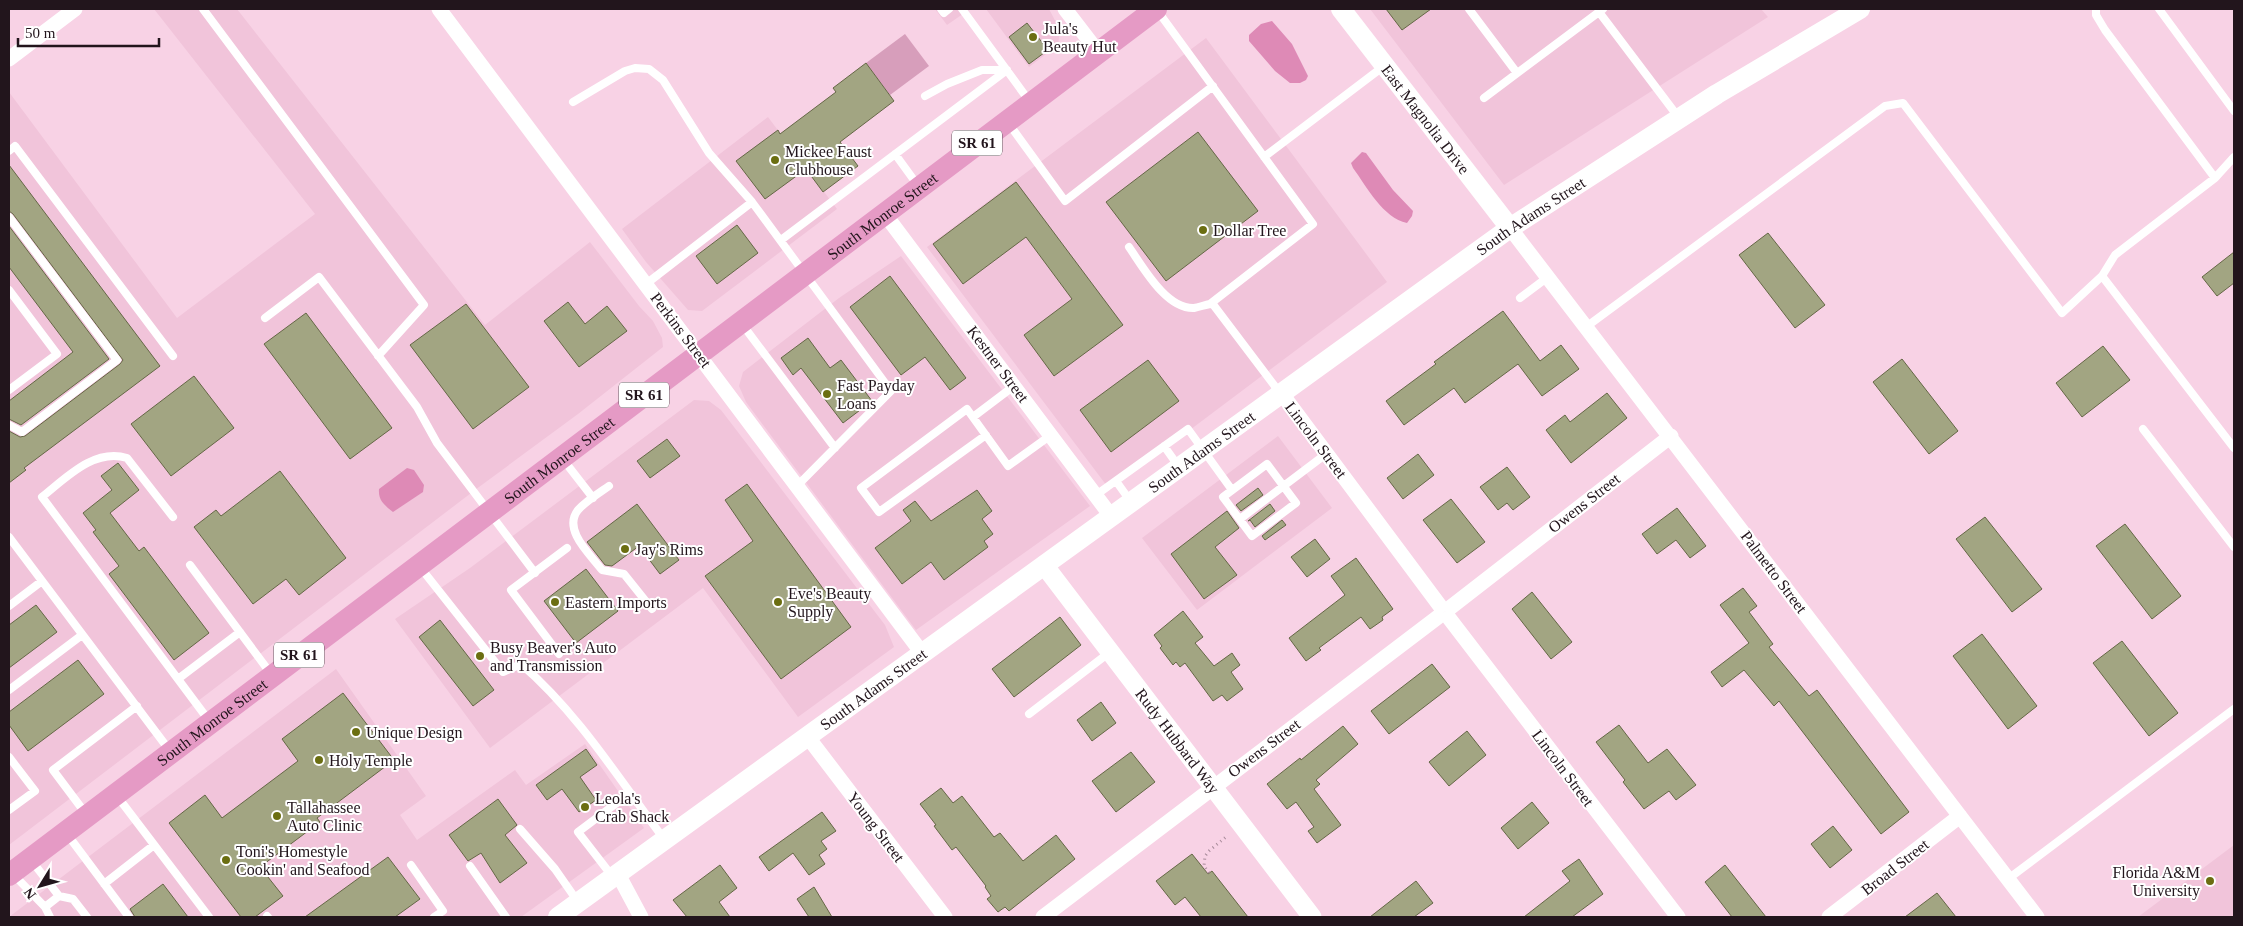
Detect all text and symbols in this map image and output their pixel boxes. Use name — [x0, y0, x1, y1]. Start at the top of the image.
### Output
scale bar — [18, 15, 159, 47]
place label: Jula's Beauty Hut — [1043, 20, 1117, 56]
text: 50 m — [25, 25, 56, 41]
marker: Jula's Beauty Hut — [1027, 31, 1039, 43]
street label: East Magnolia Drive — [1378, 61, 1473, 177]
road number: SR 61 — [952, 130, 1002, 156]
place label: Mickee Faust Clubhouse — [785, 143, 872, 178]
marker: Mickee Faust Clubhouse — [769, 154, 781, 166]
street label: South Monroe Street — [824, 169, 941, 263]
street label: South Adams Street — [1473, 173, 1588, 258]
place label: Dollar Tree — [1213, 222, 1286, 239]
marker: Dollar Tree — [1197, 224, 1209, 236]
street label: Perkins Street — [647, 289, 715, 371]
street label: Kestner Street — [964, 323, 1033, 406]
place label: Fast Payday Loans — [837, 377, 915, 412]
road number: SR 61 — [619, 382, 669, 408]
marker: Fast Payday Loans — [821, 388, 833, 400]
street label: Lincoln Street — [1282, 399, 1351, 482]
street label: South Adams Street — [1145, 407, 1258, 496]
street label: South Monroe Street — [501, 413, 618, 507]
street label: Owens Street — [1545, 470, 1623, 536]
street label: Palmetto Street — [1738, 528, 1811, 617]
place label: Jay's Rims — [635, 541, 703, 559]
marker: Jay's Rims — [619, 543, 631, 555]
place label: Eve's Beauty Supply — [788, 585, 871, 621]
place label: Eastern Imports — [565, 594, 667, 612]
marker: Eastern Imports — [549, 596, 561, 608]
marker: Eve's Beauty Supply — [772, 596, 784, 608]
place label: Busy Beaver's Auto and Transmission — [490, 639, 616, 674]
road number: SR 61 — [274, 642, 324, 668]
street label: South Adams Street — [817, 644, 930, 733]
marker: Busy Beaver's Auto and Transmission — [474, 650, 486, 662]
street label: South Monroe Street — [153, 675, 270, 769]
street label: Rudy Hubbard Way — [1133, 685, 1223, 797]
street label: Owens Street — [1225, 715, 1304, 781]
place label: Unique Design — [366, 724, 462, 742]
marker: Unique Design — [350, 726, 362, 738]
street label: Lincoln Street — [1529, 727, 1598, 810]
place label: Holy Temple — [329, 752, 412, 770]
marker: Holy Temple — [313, 754, 325, 766]
street label: Young Street — [843, 789, 908, 866]
place label: Leola's Crab Shack — [595, 790, 669, 825]
place label: Tallahassee Auto Clinic — [287, 799, 362, 834]
marker: Leola's Crab Shack — [579, 801, 591, 813]
marker: Tallahassee Auto Clinic — [271, 810, 283, 822]
street label: Broad Street — [1858, 835, 1932, 898]
place label: Toni's Homestyle Cookin' and Seafood — [236, 843, 370, 878]
marker: Toni's Homestyle Cookin' and Seafood — [220, 854, 232, 866]
north arrow — [15, 861, 65, 911]
place label: Florida A&M University — [2112, 864, 2200, 900]
marker: Florida A&M University — [2204, 875, 2216, 887]
text: N — [21, 885, 39, 902]

